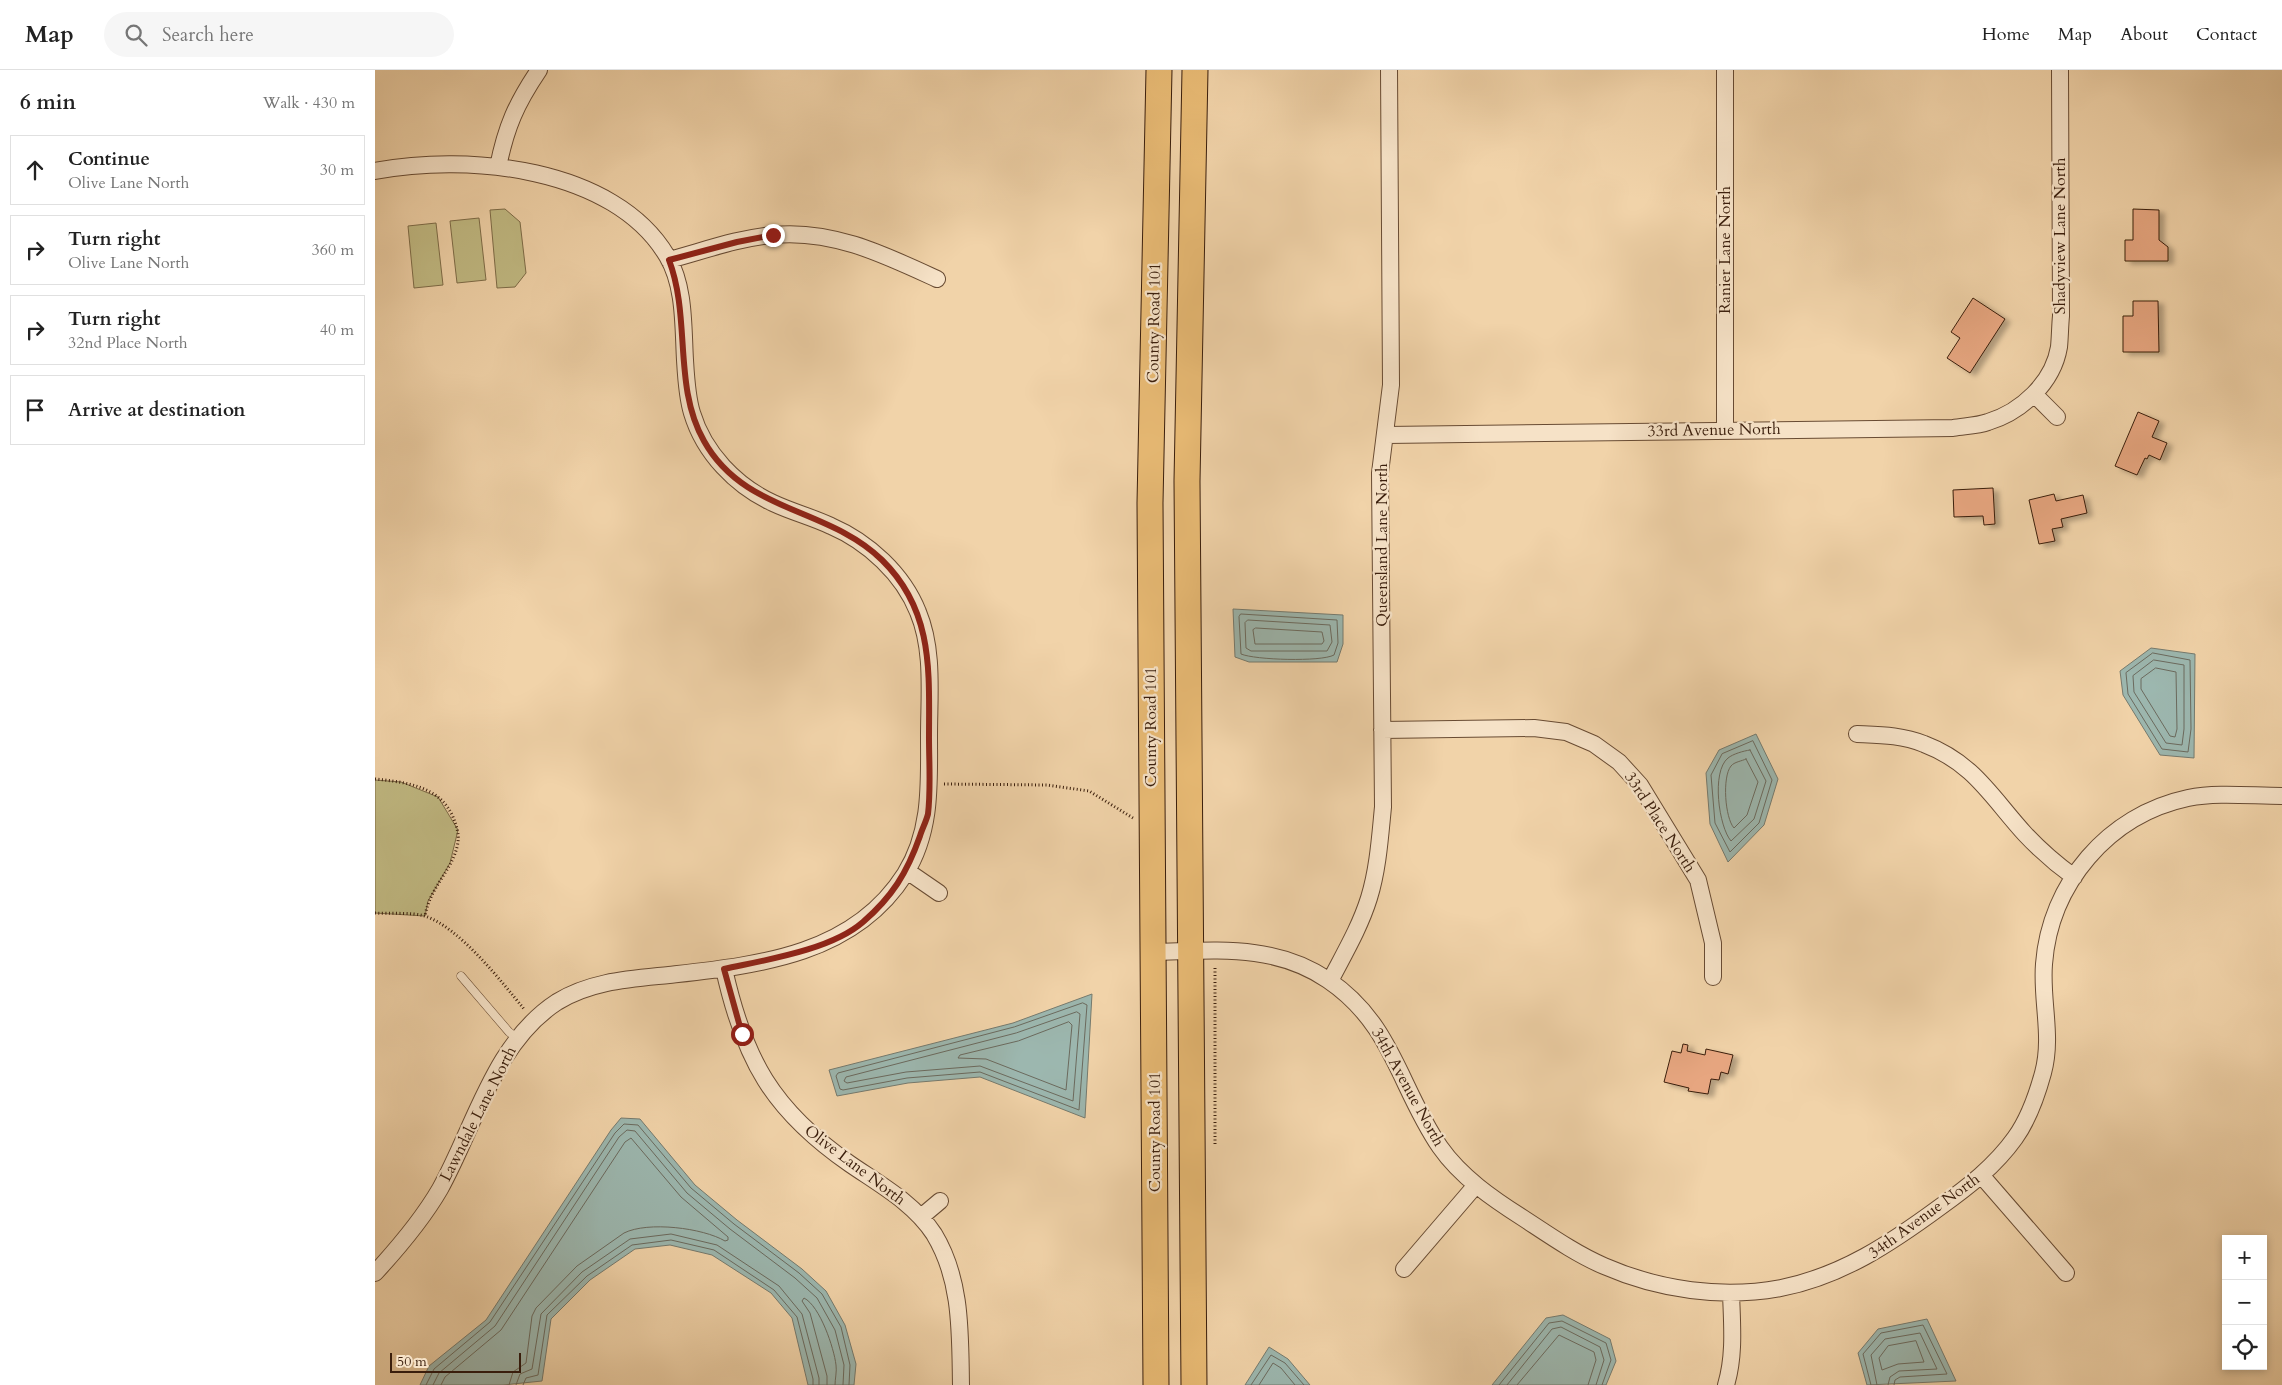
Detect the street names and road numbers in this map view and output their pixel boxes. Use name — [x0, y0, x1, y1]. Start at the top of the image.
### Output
street label: Shadyview Lane North — [2049, 157, 2071, 314]
street label: Ranier Lane North — [1714, 186, 1736, 314]
street label: County Road 101 — [1142, 263, 1166, 383]
street label: 33rd Avenue North — [1647, 418, 1781, 442]
street label: Queensland Lane North — [1371, 463, 1393, 627]
street label: County Road 101 — [1140, 667, 1162, 787]
street label: 33rd Place North — [1619, 767, 1701, 877]
street label: 34th Avenue North — [1366, 1024, 1450, 1151]
street label: Lawndale Lane North — [434, 1043, 522, 1185]
street label: County Road 101 — [1144, 1072, 1166, 1192]
street label: Olive Lane North — [800, 1120, 910, 1210]
street label: 34th Avenue North — [1864, 1168, 1984, 1264]

